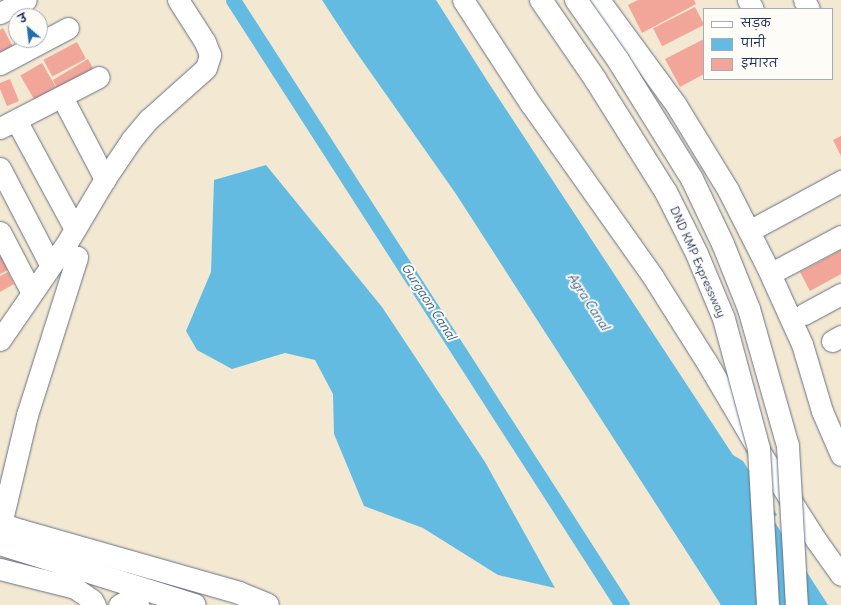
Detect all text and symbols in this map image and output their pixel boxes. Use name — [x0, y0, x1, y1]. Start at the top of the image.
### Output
north arrow — [8, 8, 48, 48]
legend — [703, 8, 833, 80]
text: उ — [16, 10, 29, 26]
text: सड़क — [741, 15, 771, 30]
text: पानी — [741, 35, 766, 50]
text: इमारत — [741, 55, 778, 70]
street label: DND KMP Expressway — [667, 204, 729, 320]
water label: Gurgaon Canal — [397, 261, 459, 343]
water label: Agra Canal — [564, 270, 612, 334]

